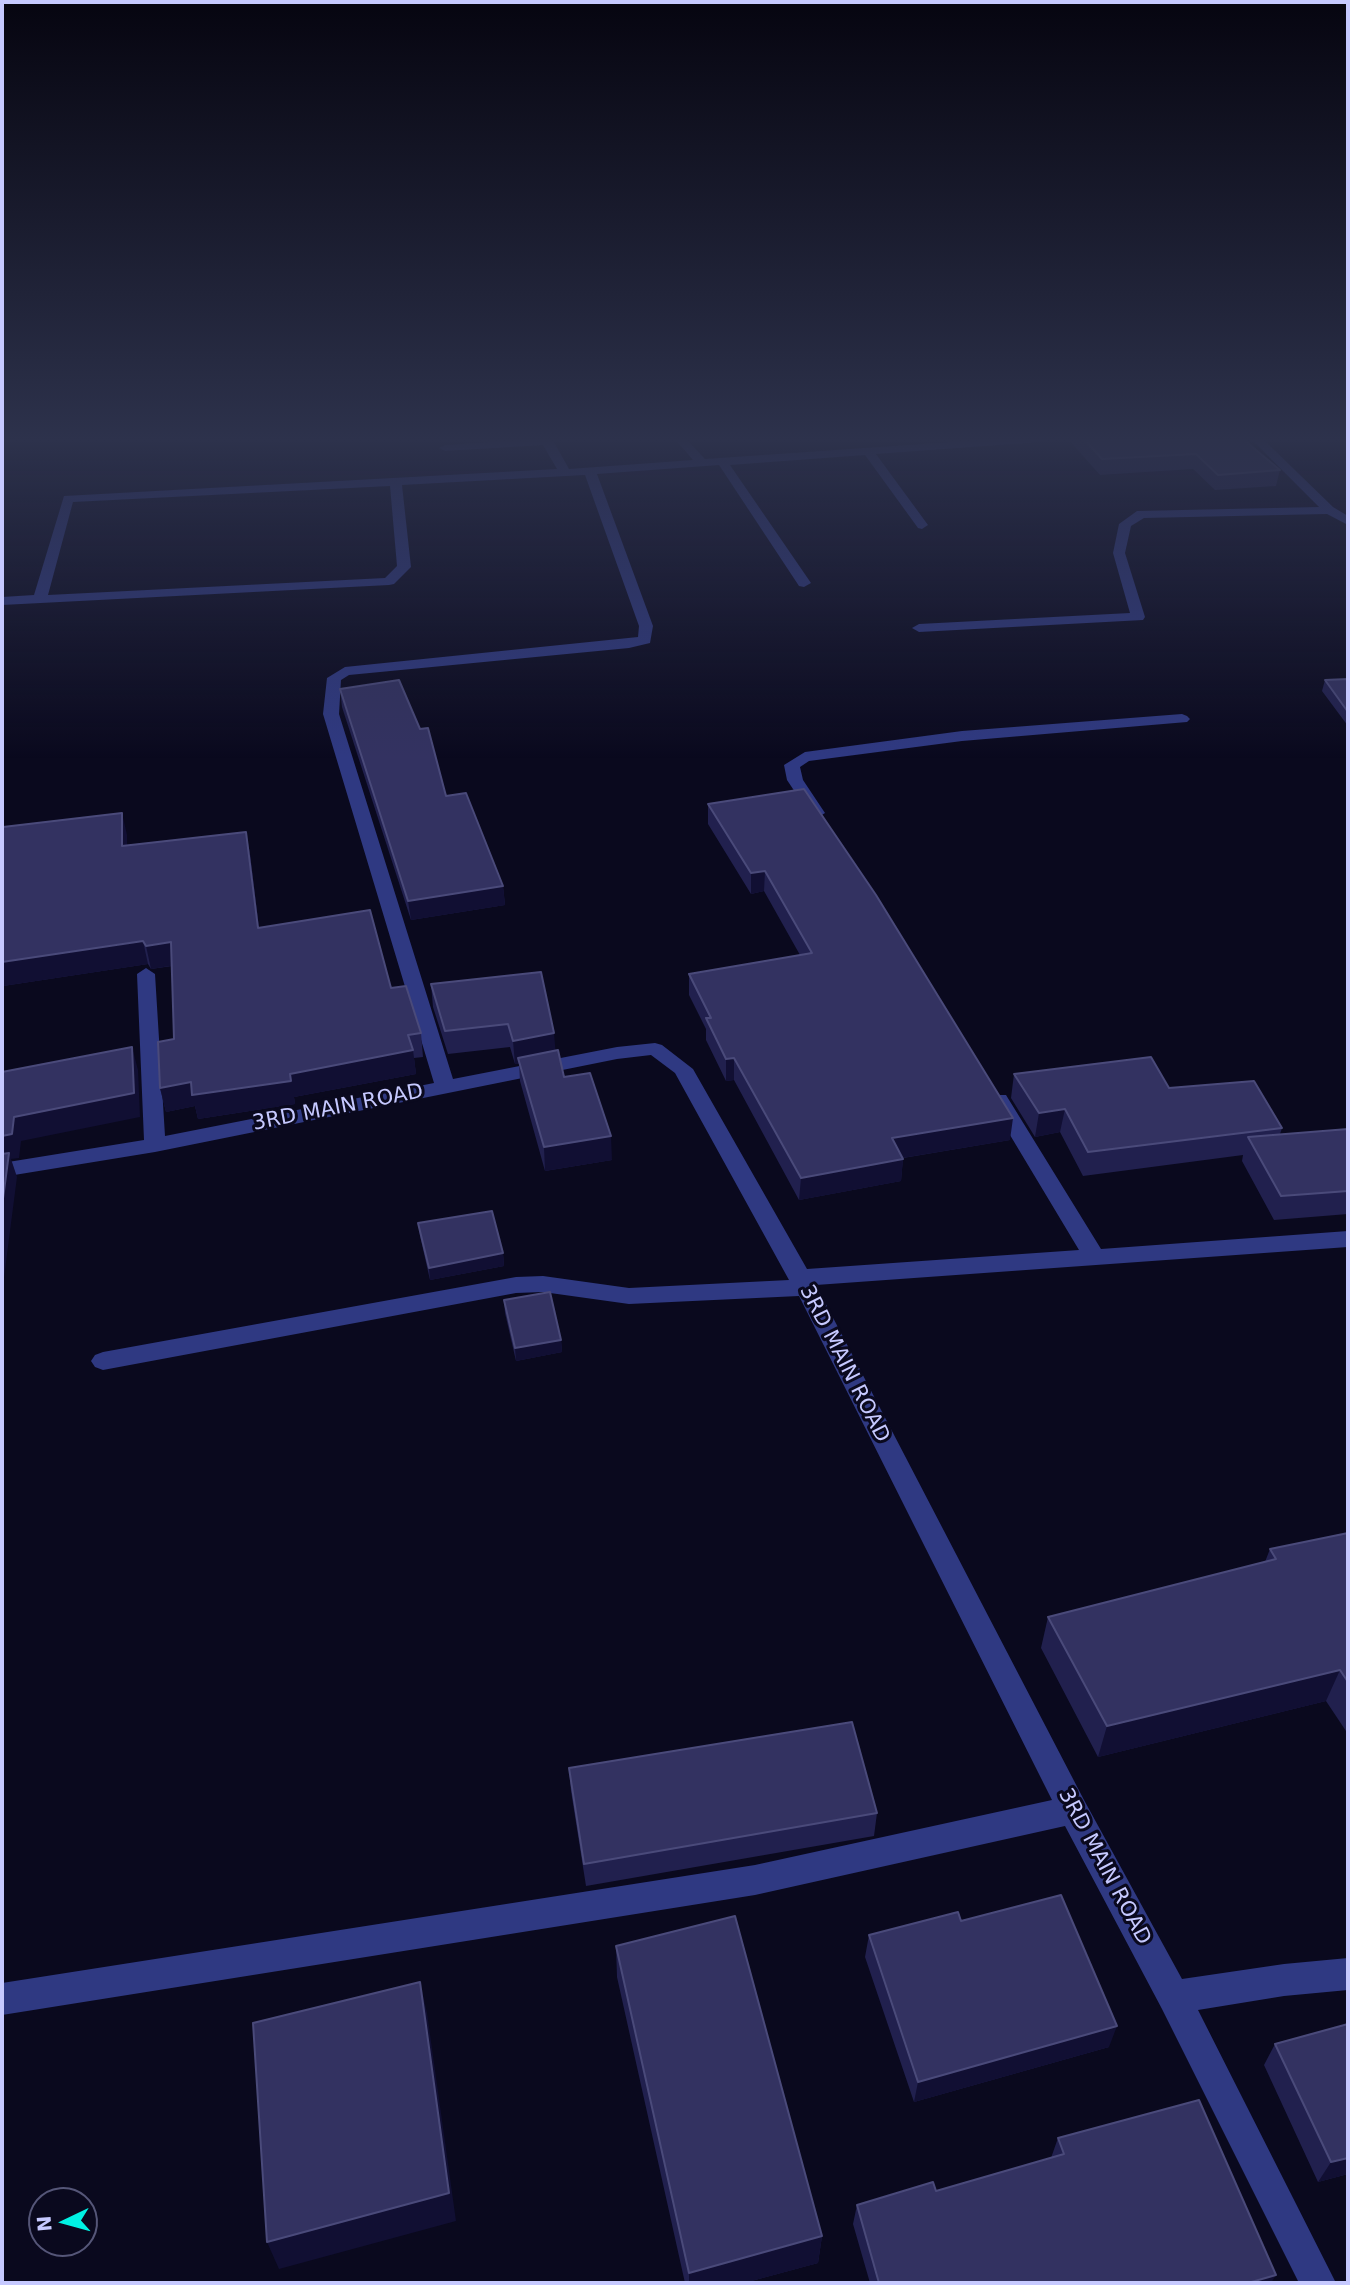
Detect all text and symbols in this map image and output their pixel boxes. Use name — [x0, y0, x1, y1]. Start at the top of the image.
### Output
street label: 3RD MAIN ROAD — [251, 1079, 425, 1137]
street label: 3RD MAIN ROAD — [793, 1281, 895, 1447]
street label: 3RD MAIN ROAD — [1052, 1785, 1156, 1949]
north arrow — [28, 2187, 98, 2257]
text: N — [32, 2215, 56, 2233]

